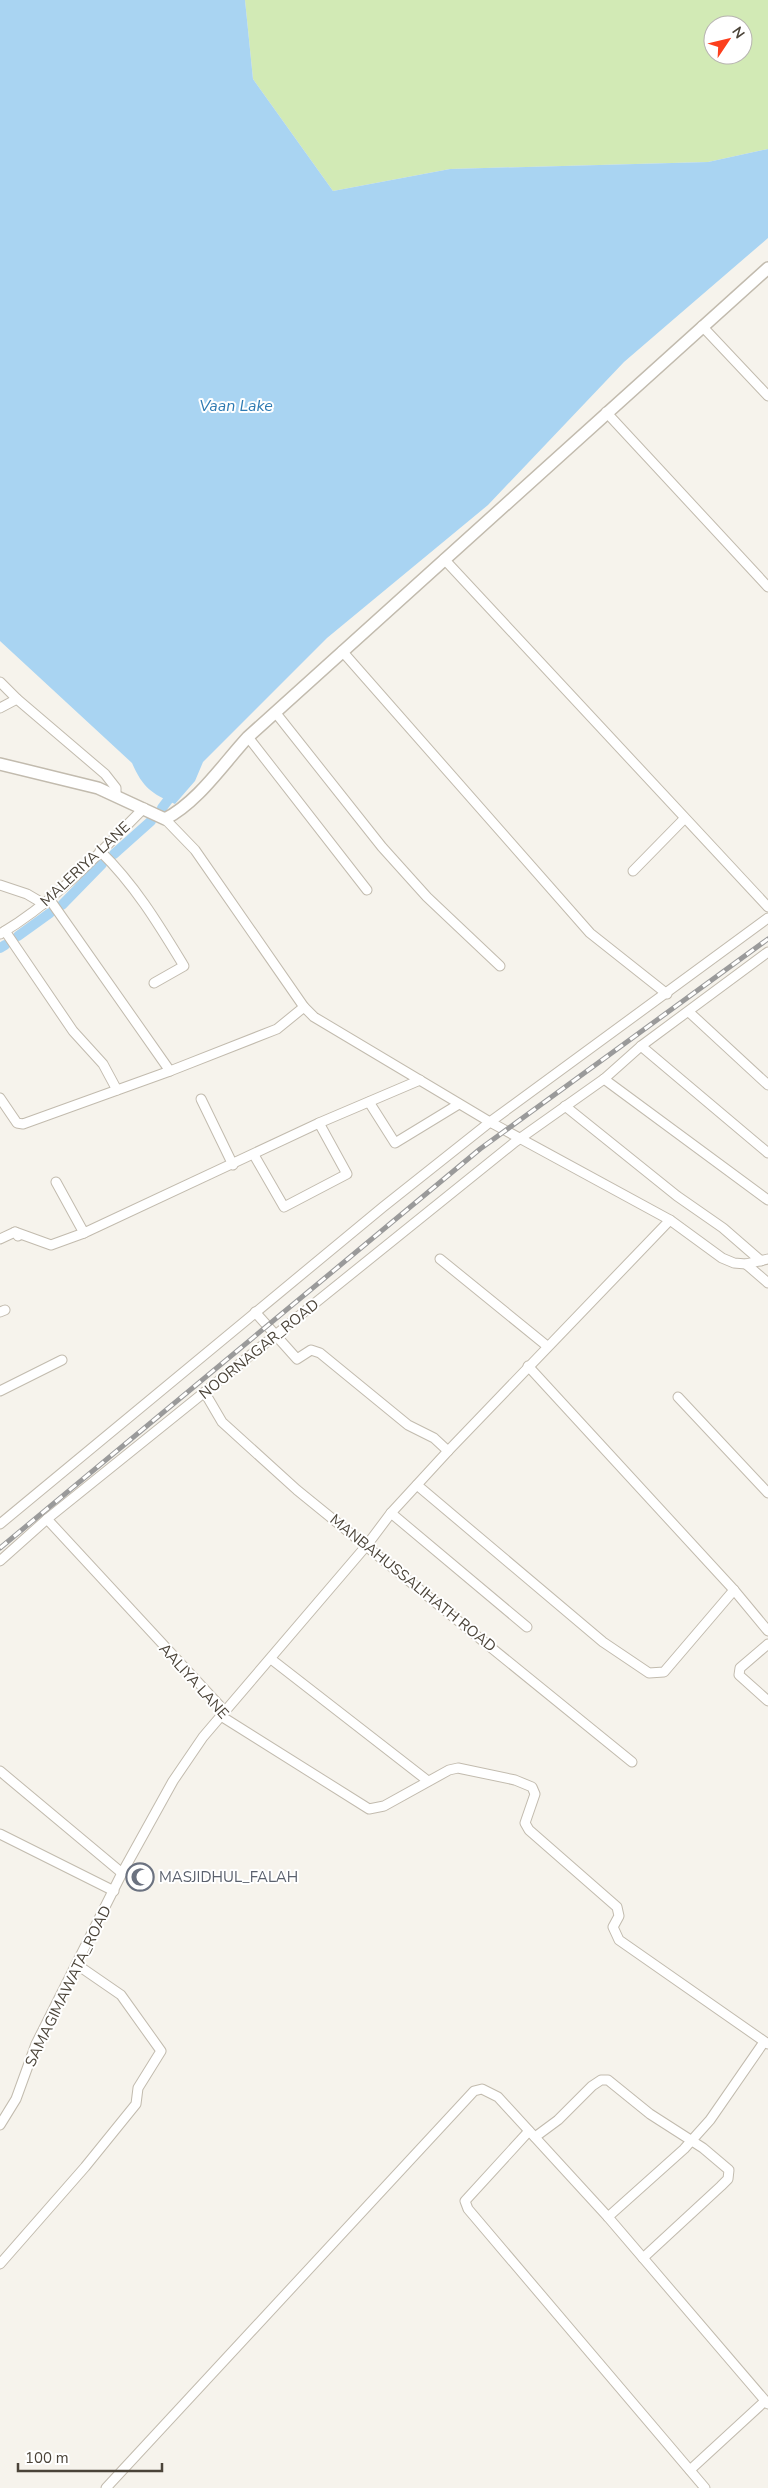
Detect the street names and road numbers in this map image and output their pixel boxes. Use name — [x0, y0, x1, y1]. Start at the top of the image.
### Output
street label: MALERIYA LANE — [36, 817, 134, 911]
street label: NOORNAGAR_ROAD — [195, 1294, 323, 1404]
street label: MANBAHUSSALIHATH ROAD — [326, 1510, 500, 1656]
street label: AALIYA LANE — [155, 1639, 233, 1723]
street label: SAMAGIMAWATA_ROAD — [20, 1902, 116, 2070]

